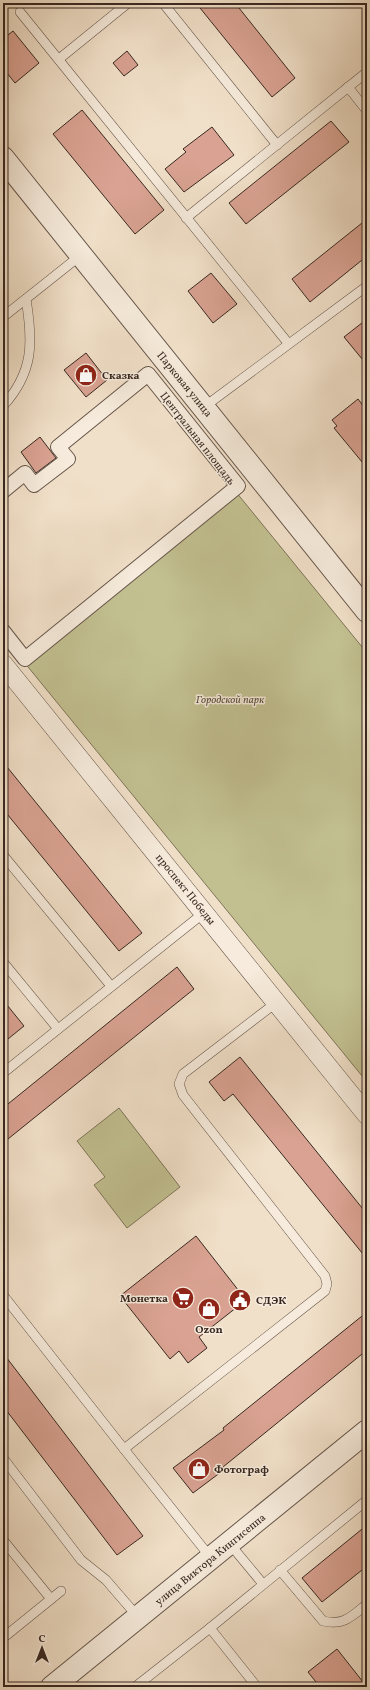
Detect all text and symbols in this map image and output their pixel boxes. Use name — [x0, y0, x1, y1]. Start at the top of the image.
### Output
street label: Парковая улица — [153, 349, 215, 421]
shop icon: Сказка — [73, 362, 99, 388]
place label: Сказка — [102, 369, 140, 384]
street label: Центральная площадь — [156, 389, 238, 489]
park label: Городской парк — [196, 693, 265, 708]
street label: проспект Победы — [151, 851, 218, 929]
supermarket icon: Монетка — [170, 1285, 196, 1311]
public building icon: СДЭК — [227, 1287, 253, 1313]
place label: Монетка — [120, 1292, 168, 1307]
place label: СДЭК — [256, 1294, 286, 1309]
shop icon: Ozon — [196, 1296, 222, 1322]
place label: Ozon — [195, 1323, 223, 1338]
shop icon: Фотограф — [186, 1456, 212, 1482]
place label: Фотограф — [214, 1463, 269, 1478]
street label: улица Виктора Кингисеппа — [152, 1510, 270, 1610]
north arrow — [22, 1628, 62, 1668]
text: С — [38, 1632, 46, 1647]

